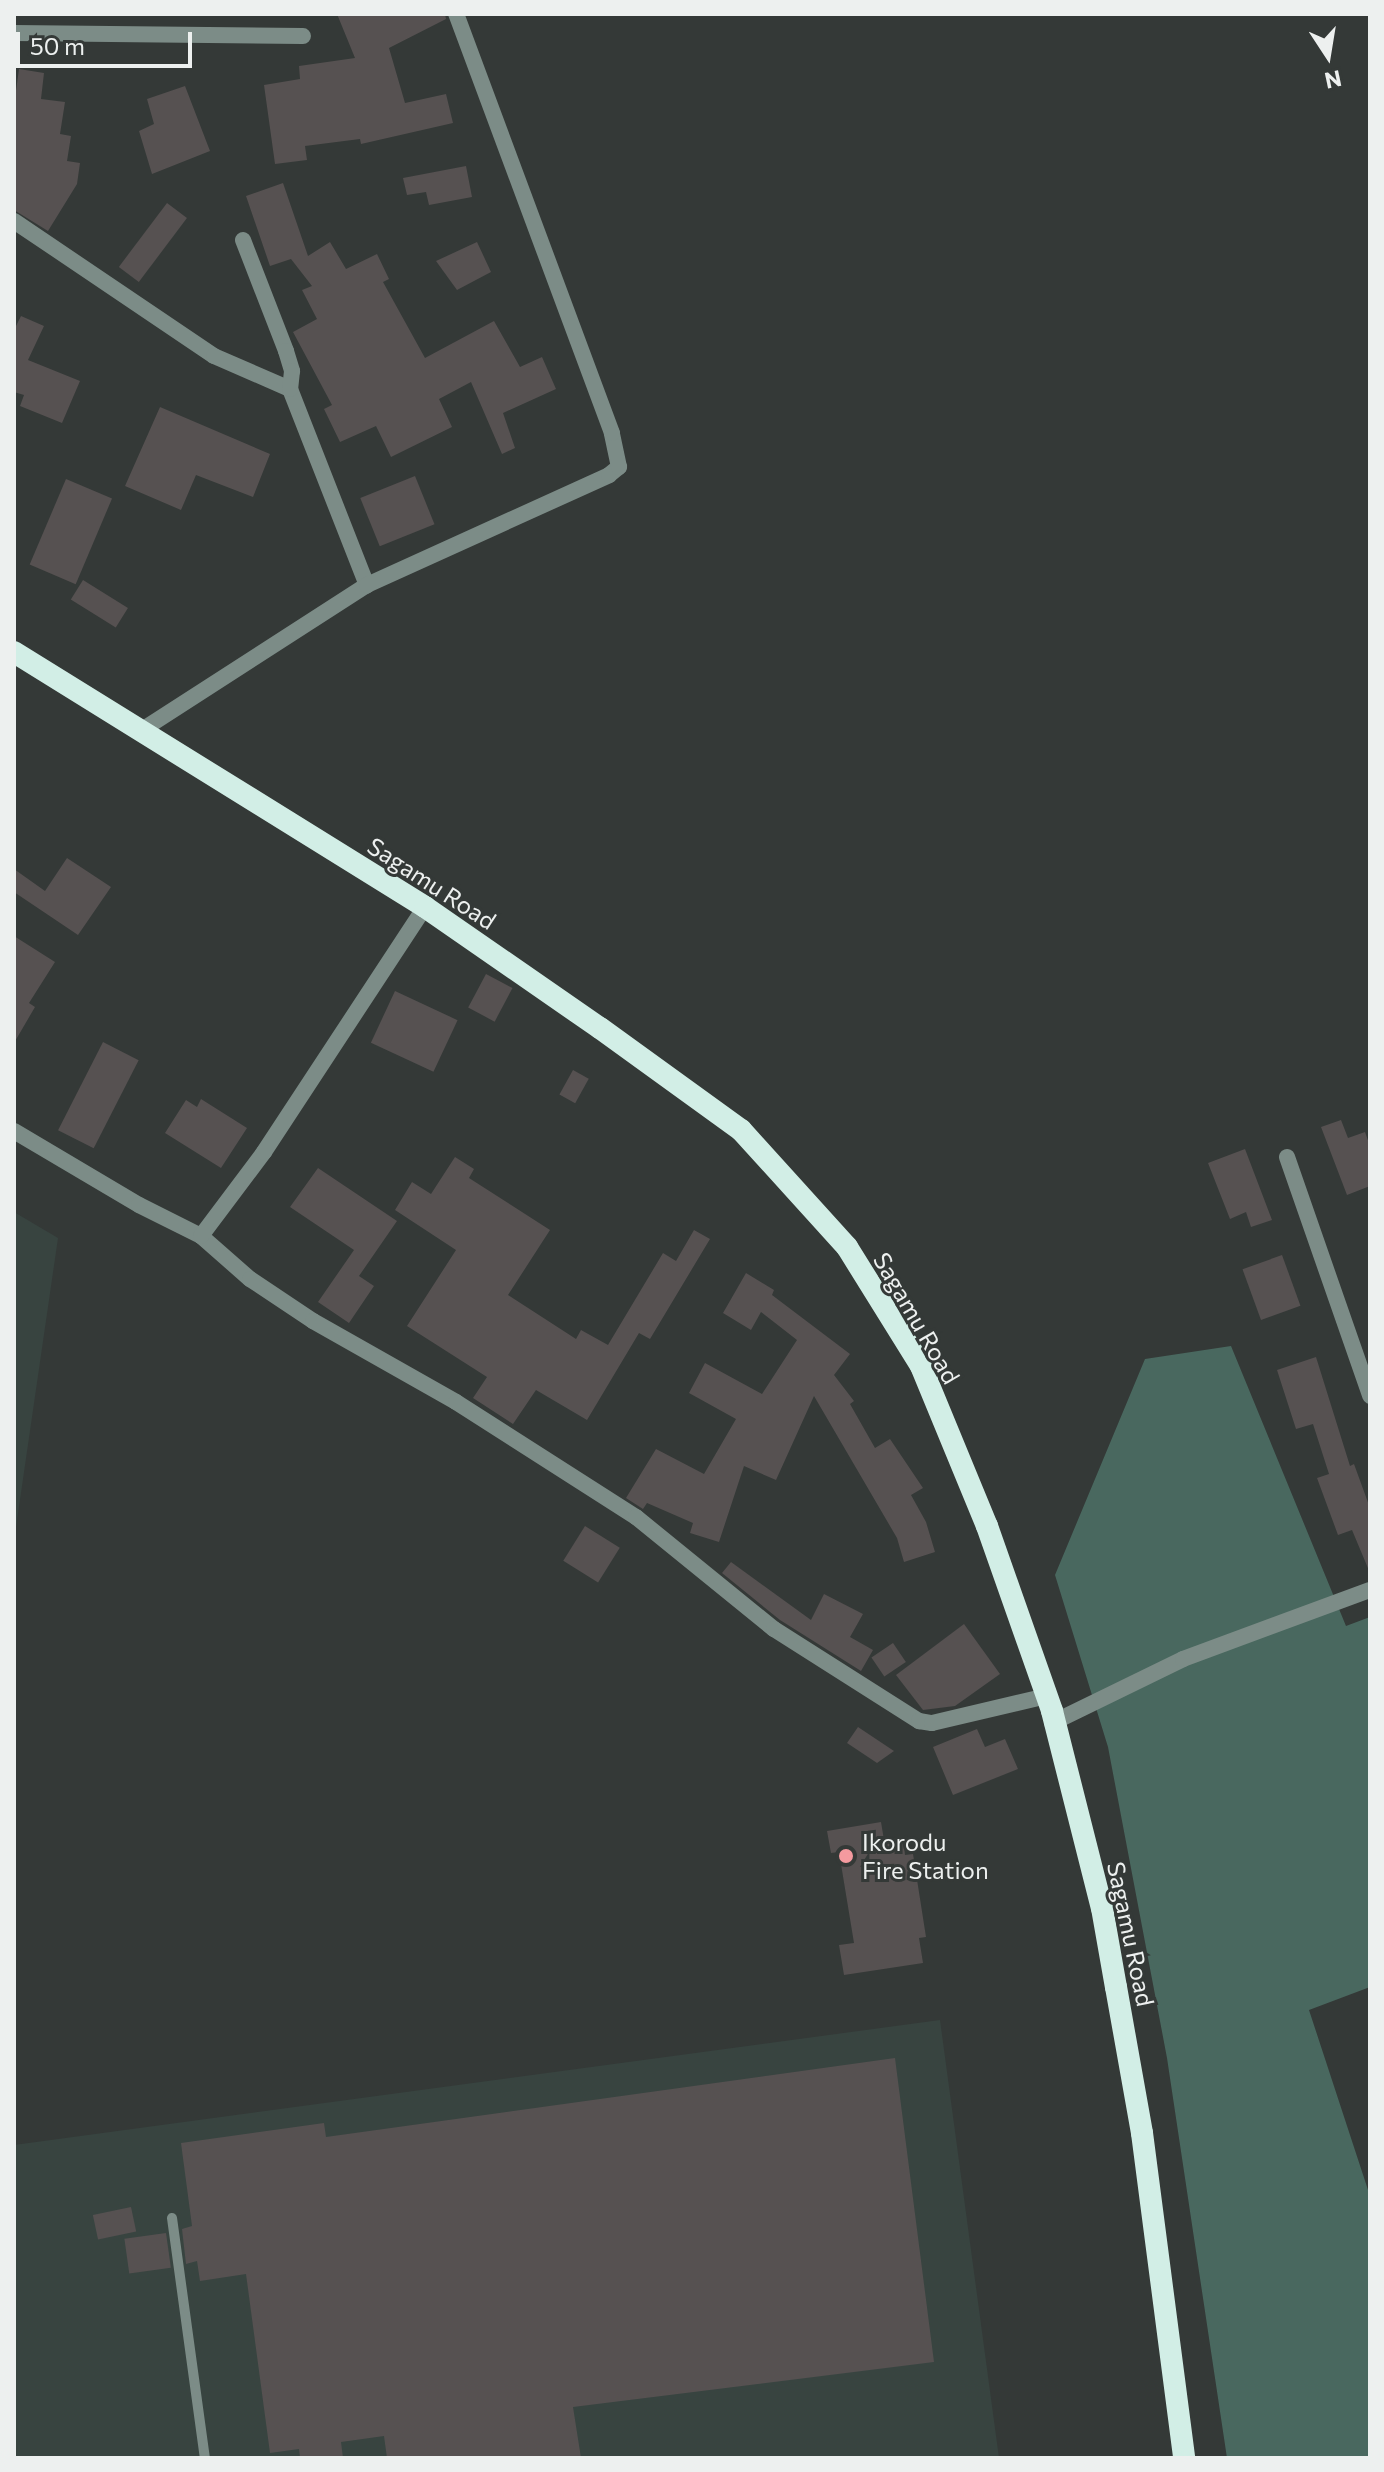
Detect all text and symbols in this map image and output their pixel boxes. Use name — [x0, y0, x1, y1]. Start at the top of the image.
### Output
scale bar — [20, 16, 196, 66]
north arrow — [1288, 16, 1368, 96]
text: 50 m — [30, 31, 85, 60]
text: N — [1322, 65, 1344, 95]
street label: Sagamu Road — [363, 831, 501, 935]
street label: Sagamu Road — [868, 1247, 966, 1389]
place label: Ikorodu Fire Station — [862, 1828, 989, 1884]
marker: Ikorodu Fire Station — [837, 1847, 855, 1865]
street label: Sagamu Road — [1102, 1859, 1160, 2009]

